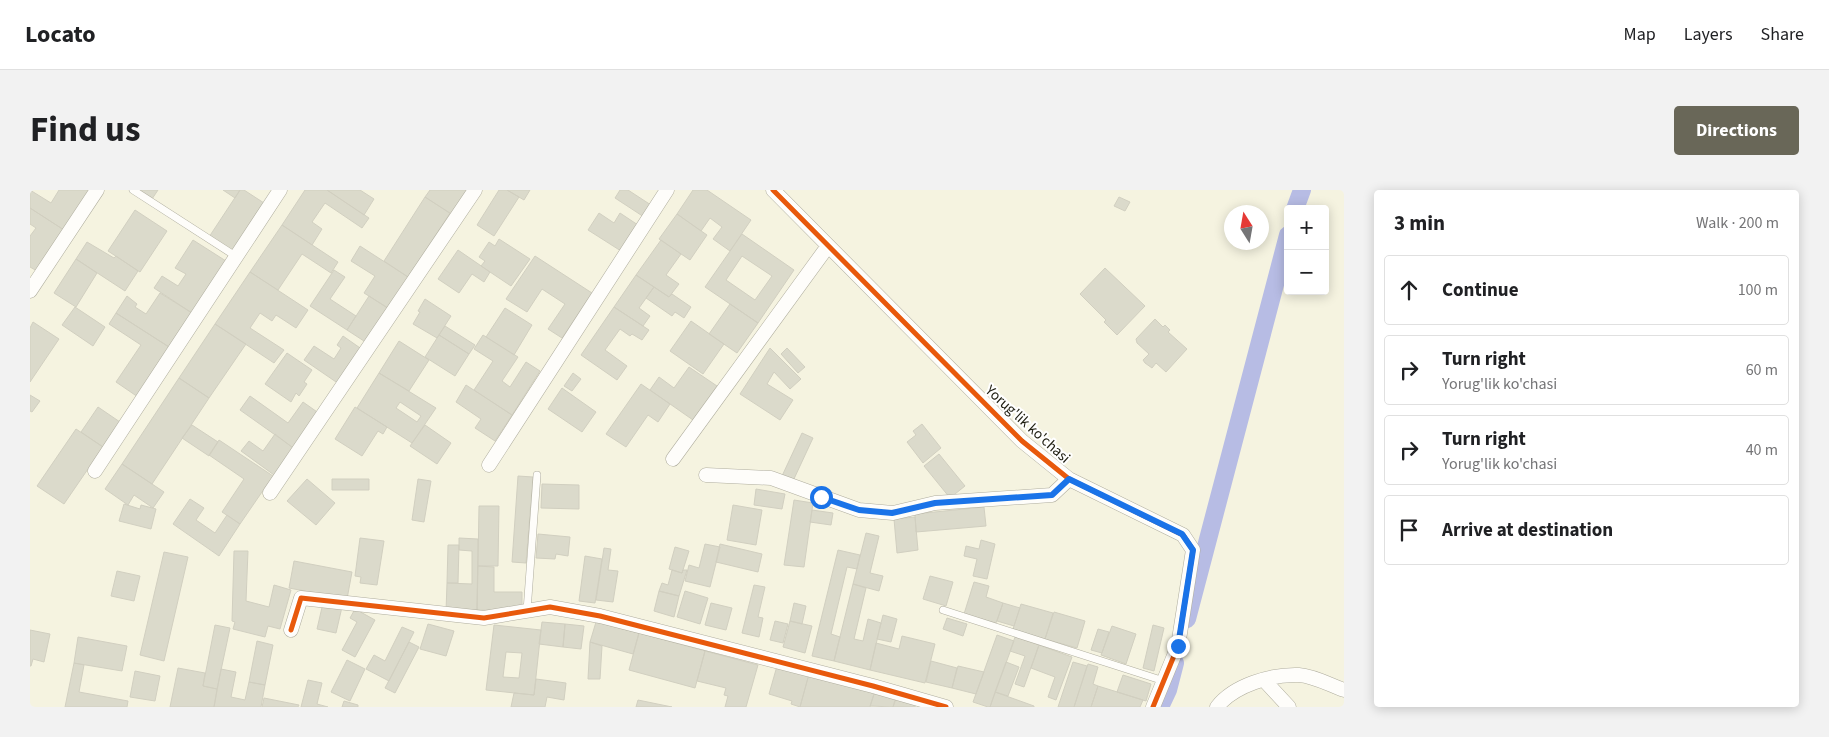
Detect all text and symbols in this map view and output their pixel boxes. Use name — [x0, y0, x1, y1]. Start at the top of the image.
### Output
text: Locato — [25, 17, 96, 52]
text: Map — [1624, 22, 1656, 47]
text: Layers — [1684, 22, 1733, 47]
text: Share — [1761, 22, 1804, 47]
text: Find us — [30, 105, 140, 155]
button: Directions — [1674, 106, 1799, 155]
north arrow — [1224, 205, 1269, 250]
map controls — [1284, 205, 1329, 295]
button: + — [1284, 205, 1329, 250]
text: 3 min — [1394, 208, 1445, 238]
text: Walk · 200 m — [1696, 212, 1779, 234]
button: − — [1284, 250, 1329, 295]
icon: ahead — [1395, 276, 1423, 304]
text: Continue — [1442, 277, 1519, 304]
text: 100 m — [1738, 279, 1778, 301]
text: Turn right — [1442, 346, 1526, 373]
icon: right — [1395, 356, 1423, 384]
text: 60 m — [1746, 359, 1778, 381]
text: Yorug'lik ko'chasi — [1442, 373, 1557, 395]
street label: Yorug'lik ko'chasi — [980, 380, 1075, 468]
text: Turn right — [1442, 426, 1526, 453]
icon: right — [1395, 436, 1423, 464]
text: 40 m — [1746, 439, 1778, 461]
text: Yorug'lik ko'chasi — [1442, 453, 1557, 475]
route start — [810, 486, 833, 509]
icon: arrive — [1395, 516, 1423, 544]
text: Arrive at destination — [1442, 517, 1613, 544]
route end — [1167, 635, 1190, 658]

